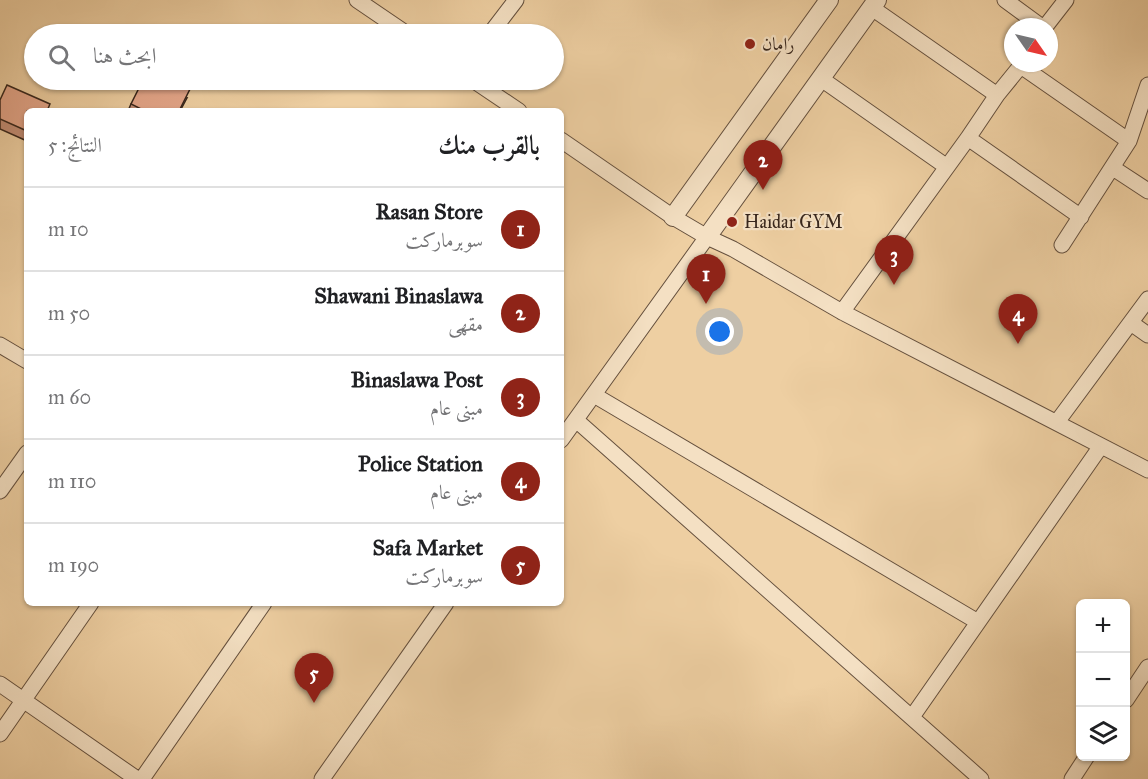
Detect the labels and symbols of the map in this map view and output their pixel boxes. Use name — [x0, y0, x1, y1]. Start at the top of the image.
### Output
north arrow — [1004, 18, 1058, 72]
place label: رامان — [762, 33, 795, 55]
marker: رامان — [743, 37, 757, 51]
pin: 2 — [744, 140, 783, 190]
place label: Haidar GYM — [744, 211, 842, 233]
marker: Haidar GYM — [725, 215, 739, 229]
pin: 3 — [874, 236, 914, 285]
pin: 1 — [686, 254, 726, 304]
pin: 4 — [998, 294, 1038, 344]
your location — [705, 317, 734, 346]
pin: 5 — [294, 654, 334, 703]

